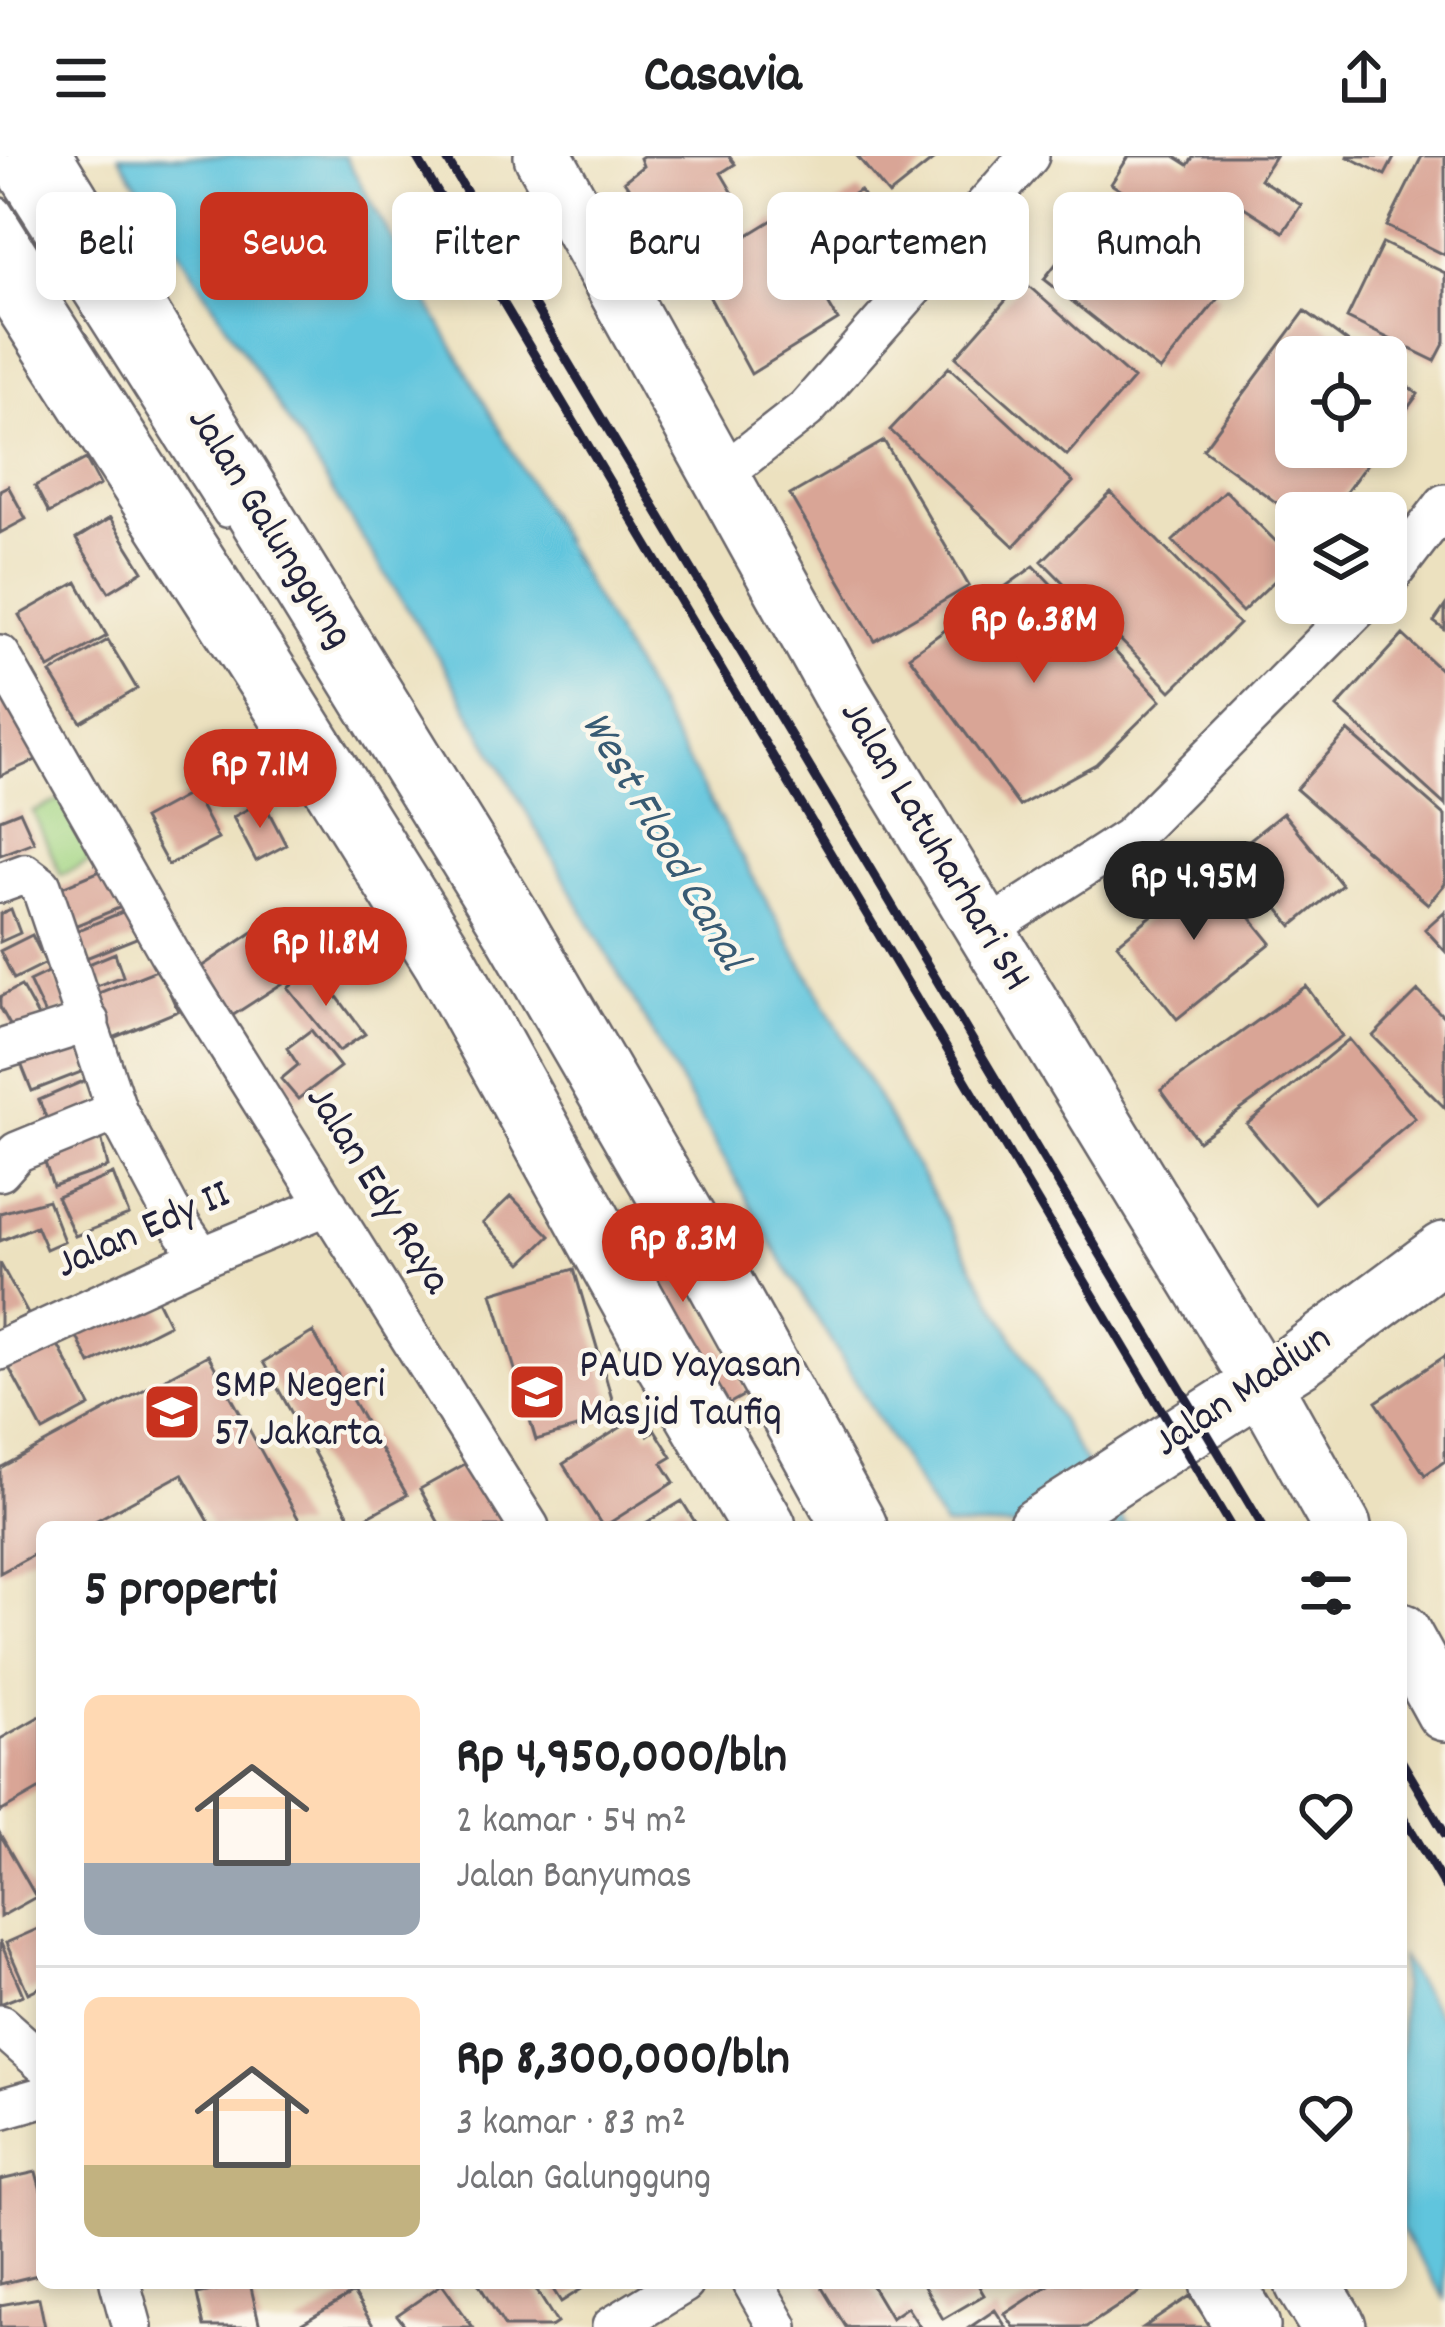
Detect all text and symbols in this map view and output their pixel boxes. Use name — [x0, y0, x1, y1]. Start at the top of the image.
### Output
text: Casavia — [644, 40, 801, 117]
icon: menu — [48, 45, 114, 111]
icon: share — [1331, 45, 1397, 111]
chip: Beli — [36, 192, 176, 300]
chip: Sewa — [200, 192, 368, 300]
chip: Filter — [392, 192, 562, 300]
chip: Baru — [586, 192, 743, 300]
chip: Apartemen — [767, 192, 1029, 300]
chip: Rumah — [1053, 192, 1244, 300]
map controls — [1275, 336, 1407, 624]
button: locate — [1275, 336, 1407, 468]
street label: Jalan Galunggung — [170, 397, 366, 661]
button: layers — [1275, 492, 1407, 624]
pin: Rp 6.38M — [910, 584, 1158, 686]
text: Rp 6.38M — [970, 595, 1098, 650]
street label: Jalan Latuharhari SH — [822, 690, 1044, 1004]
water label: West Flood Canal — [562, 701, 764, 986]
pin: Rp 7.1M — [149, 729, 371, 831]
text: Rp 7.1M — [211, 740, 309, 795]
pin: Rp 4.95M — [1070, 841, 1318, 943]
text: Rp 4.95M — [1130, 852, 1258, 907]
pin: Rp 11.8M — [202, 907, 450, 1009]
text: Rp 11.8M — [272, 918, 380, 973]
street label: Jalan Edy Raya — [288, 1075, 465, 1308]
street label: Jalan Edy II — [47, 1167, 241, 1297]
pin: Rp 8.3M — [572, 1203, 794, 1305]
text: Rp 8.3M — [629, 1214, 737, 1269]
street label: Jalan Madiun — [1143, 1311, 1345, 1475]
place label: PAUD Yayasan Masjid Taufiq — [579, 1338, 801, 1446]
place label: SMP Negeri 57 Jakarta — [214, 1358, 385, 1466]
school or university icon: PAUD Yayasan Masjid Taufiq — [506, 1361, 568, 1423]
school or university icon: SMP Negeri 57 Jakarta — [141, 1381, 203, 1443]
text: 5 properti — [84, 1557, 277, 1629]
icon: filters — [1293, 1560, 1359, 1626]
text: Rp 4,950,000/bln — [456, 1724, 787, 1796]
icon: home — [180, 1743, 324, 1887]
icon: heart — [1293, 1782, 1359, 1848]
text: 2 kamar · 54 m² — [456, 1796, 687, 1851]
text: Jalan Banyumas — [456, 1851, 692, 1906]
text: Rp 8,300,000/bln — [456, 2026, 790, 2098]
icon: home — [180, 2045, 324, 2189]
icon: heart — [1293, 2084, 1359, 2150]
text: 3 kamar · 83 m² — [456, 2098, 686, 2153]
text: Jalan Galunggung — [456, 2153, 711, 2208]

